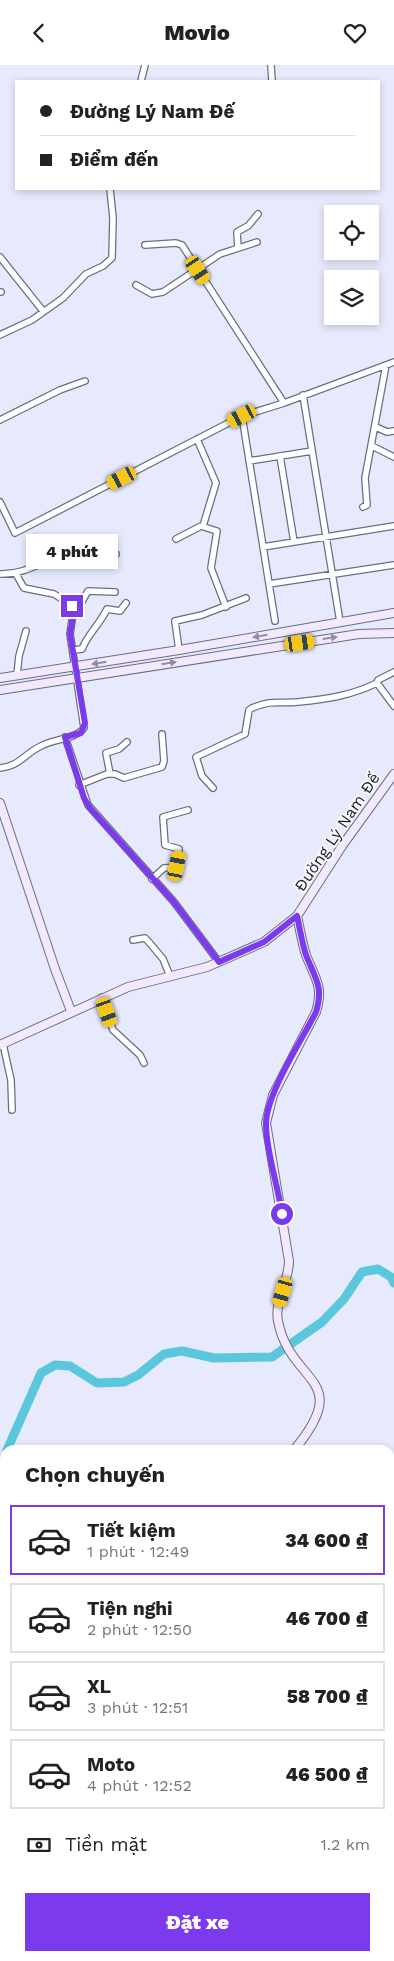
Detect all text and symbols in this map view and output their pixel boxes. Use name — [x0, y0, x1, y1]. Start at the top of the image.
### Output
icon: back — [25, 19, 53, 47]
icon: heart — [341, 19, 369, 47]
text: Movio — [164, 20, 230, 45]
text: Đường Lý Nam Đế — [70, 100, 234, 123]
text: Điểm đến — [70, 148, 159, 171]
map controls — [324, 205, 379, 325]
button: locate — [324, 205, 379, 260]
car — [183, 253, 212, 287]
button: layers — [324, 270, 379, 325]
car — [225, 403, 258, 429]
car — [105, 465, 138, 491]
callout: 4 phút — [26, 533, 118, 569]
text: 4 phút — [46, 542, 98, 561]
route end — [61, 595, 83, 617]
one-way arrow — [251, 632, 267, 640]
car — [284, 633, 315, 653]
one-way arrow — [322, 634, 338, 642]
one-way arrow — [161, 658, 177, 666]
one-way arrow — [91, 659, 107, 667]
street label: Đường Lý Nam Đế — [290, 769, 384, 895]
car — [166, 850, 187, 882]
car — [94, 995, 119, 1029]
route start — [271, 1203, 293, 1225]
car — [271, 1276, 294, 1308]
text: Chọn chuyến — [25, 1462, 165, 1487]
icon: car — [27, 1518, 72, 1563]
text: Tiết kiệm — [87, 1519, 176, 1542]
text: 34 600 ₫ — [285, 1529, 368, 1552]
text: 1 phút · 12:49 — [87, 1542, 189, 1561]
icon: car — [27, 1596, 72, 1641]
text: Tiện nghi — [87, 1597, 173, 1620]
text: 46 700 ₫ — [286, 1607, 368, 1630]
text: 2 phút · 12:50 — [87, 1620, 192, 1639]
icon: car — [27, 1674, 72, 1719]
text: XL — [87, 1675, 111, 1698]
text: 58 700 ₫ — [287, 1685, 368, 1708]
text: 3 phút · 12:51 — [87, 1698, 188, 1717]
icon: car — [27, 1752, 72, 1797]
text: Moto — [87, 1753, 135, 1776]
text: 46 500 ₫ — [285, 1763, 368, 1786]
text: 4 phút · 12:52 — [87, 1776, 192, 1795]
icon: cash — [25, 1831, 53, 1859]
text: Tiền mặt — [65, 1833, 147, 1856]
text: 1.2 km — [320, 1835, 370, 1854]
button: Đặt xe — [25, 1893, 370, 1951]

